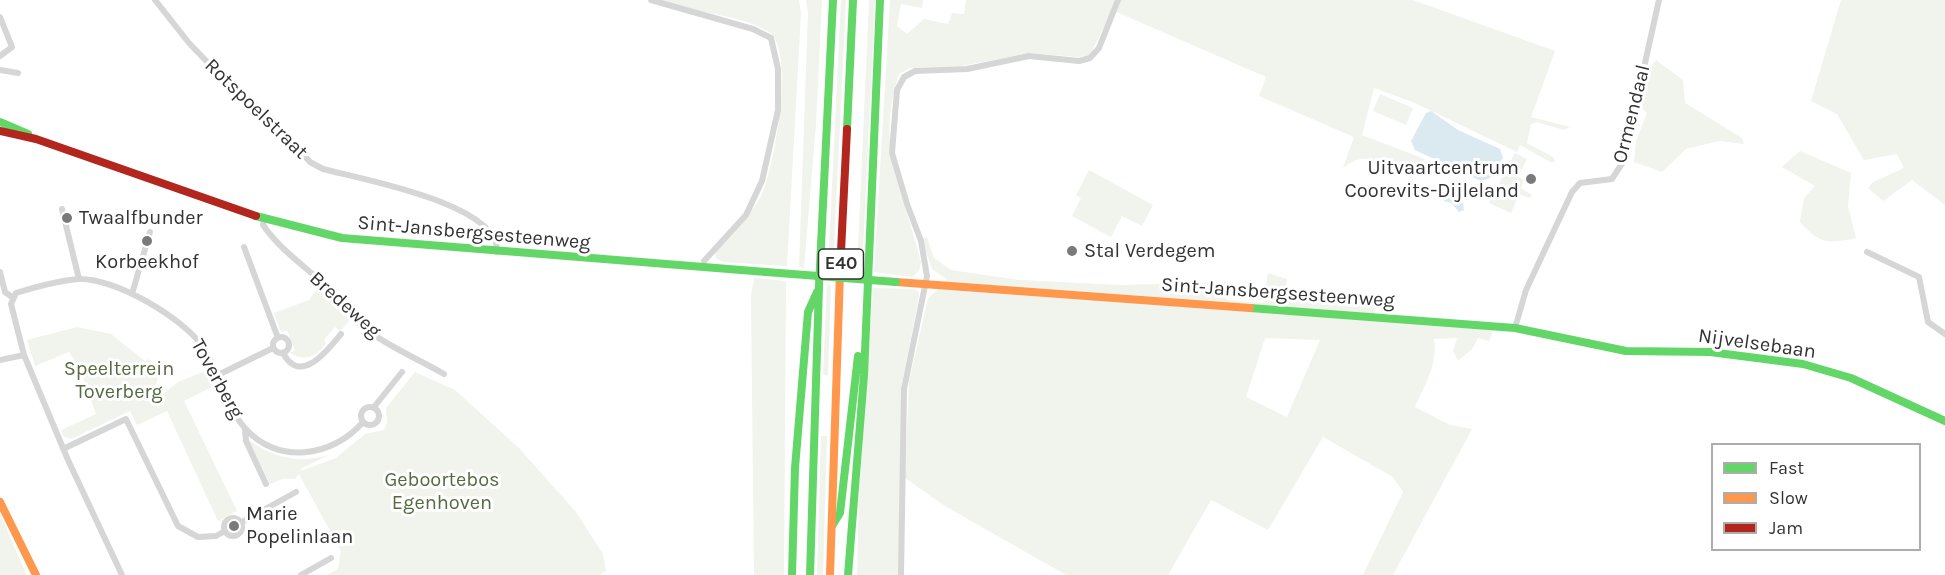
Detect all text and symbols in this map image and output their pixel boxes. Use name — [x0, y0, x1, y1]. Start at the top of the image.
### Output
street label: Rotspoelstraat — [199, 54, 313, 164]
street label: Ormendaal — [1608, 62, 1656, 166]
place label: Uitvaartcentrum Coorevits-Dijleland — [1345, 156, 1519, 203]
marker: Uitvaartcentrum Coorevits-Dijleland — [1524, 172, 1538, 186]
place label: Twaalfbunder — [79, 206, 203, 230]
marker: Twaalfbunder — [60, 211, 74, 225]
street label: Sint-Jansbergsesteenweg — [356, 211, 592, 255]
marker: Korbeekhof — [140, 234, 154, 248]
place label: Stal Verdegem — [1084, 239, 1215, 263]
marker: Stal Verdegem — [1065, 244, 1079, 258]
road number: E40 — [818, 249, 864, 279]
place label: Korbeekhof — [95, 250, 199, 274]
street label: Bredeweg — [304, 267, 386, 343]
street label: Sint-Jansbergsesteenweg — [1160, 273, 1396, 313]
street label: Nijvelsebaan — [1697, 324, 1817, 364]
street label: Toverberg — [185, 335, 249, 423]
park label: Speelterrein Toverberg — [64, 357, 174, 404]
legend — [1711, 443, 1921, 551]
text: Fast — [1769, 457, 1804, 479]
park label: Geboortebos Egenhoven — [384, 468, 500, 515]
text: Slow — [1769, 487, 1808, 509]
place label: Marie Popelinlaan — [246, 502, 353, 549]
text: Jam — [1769, 517, 1803, 539]
marker: Marie Popelinlaan — [227, 519, 241, 533]

